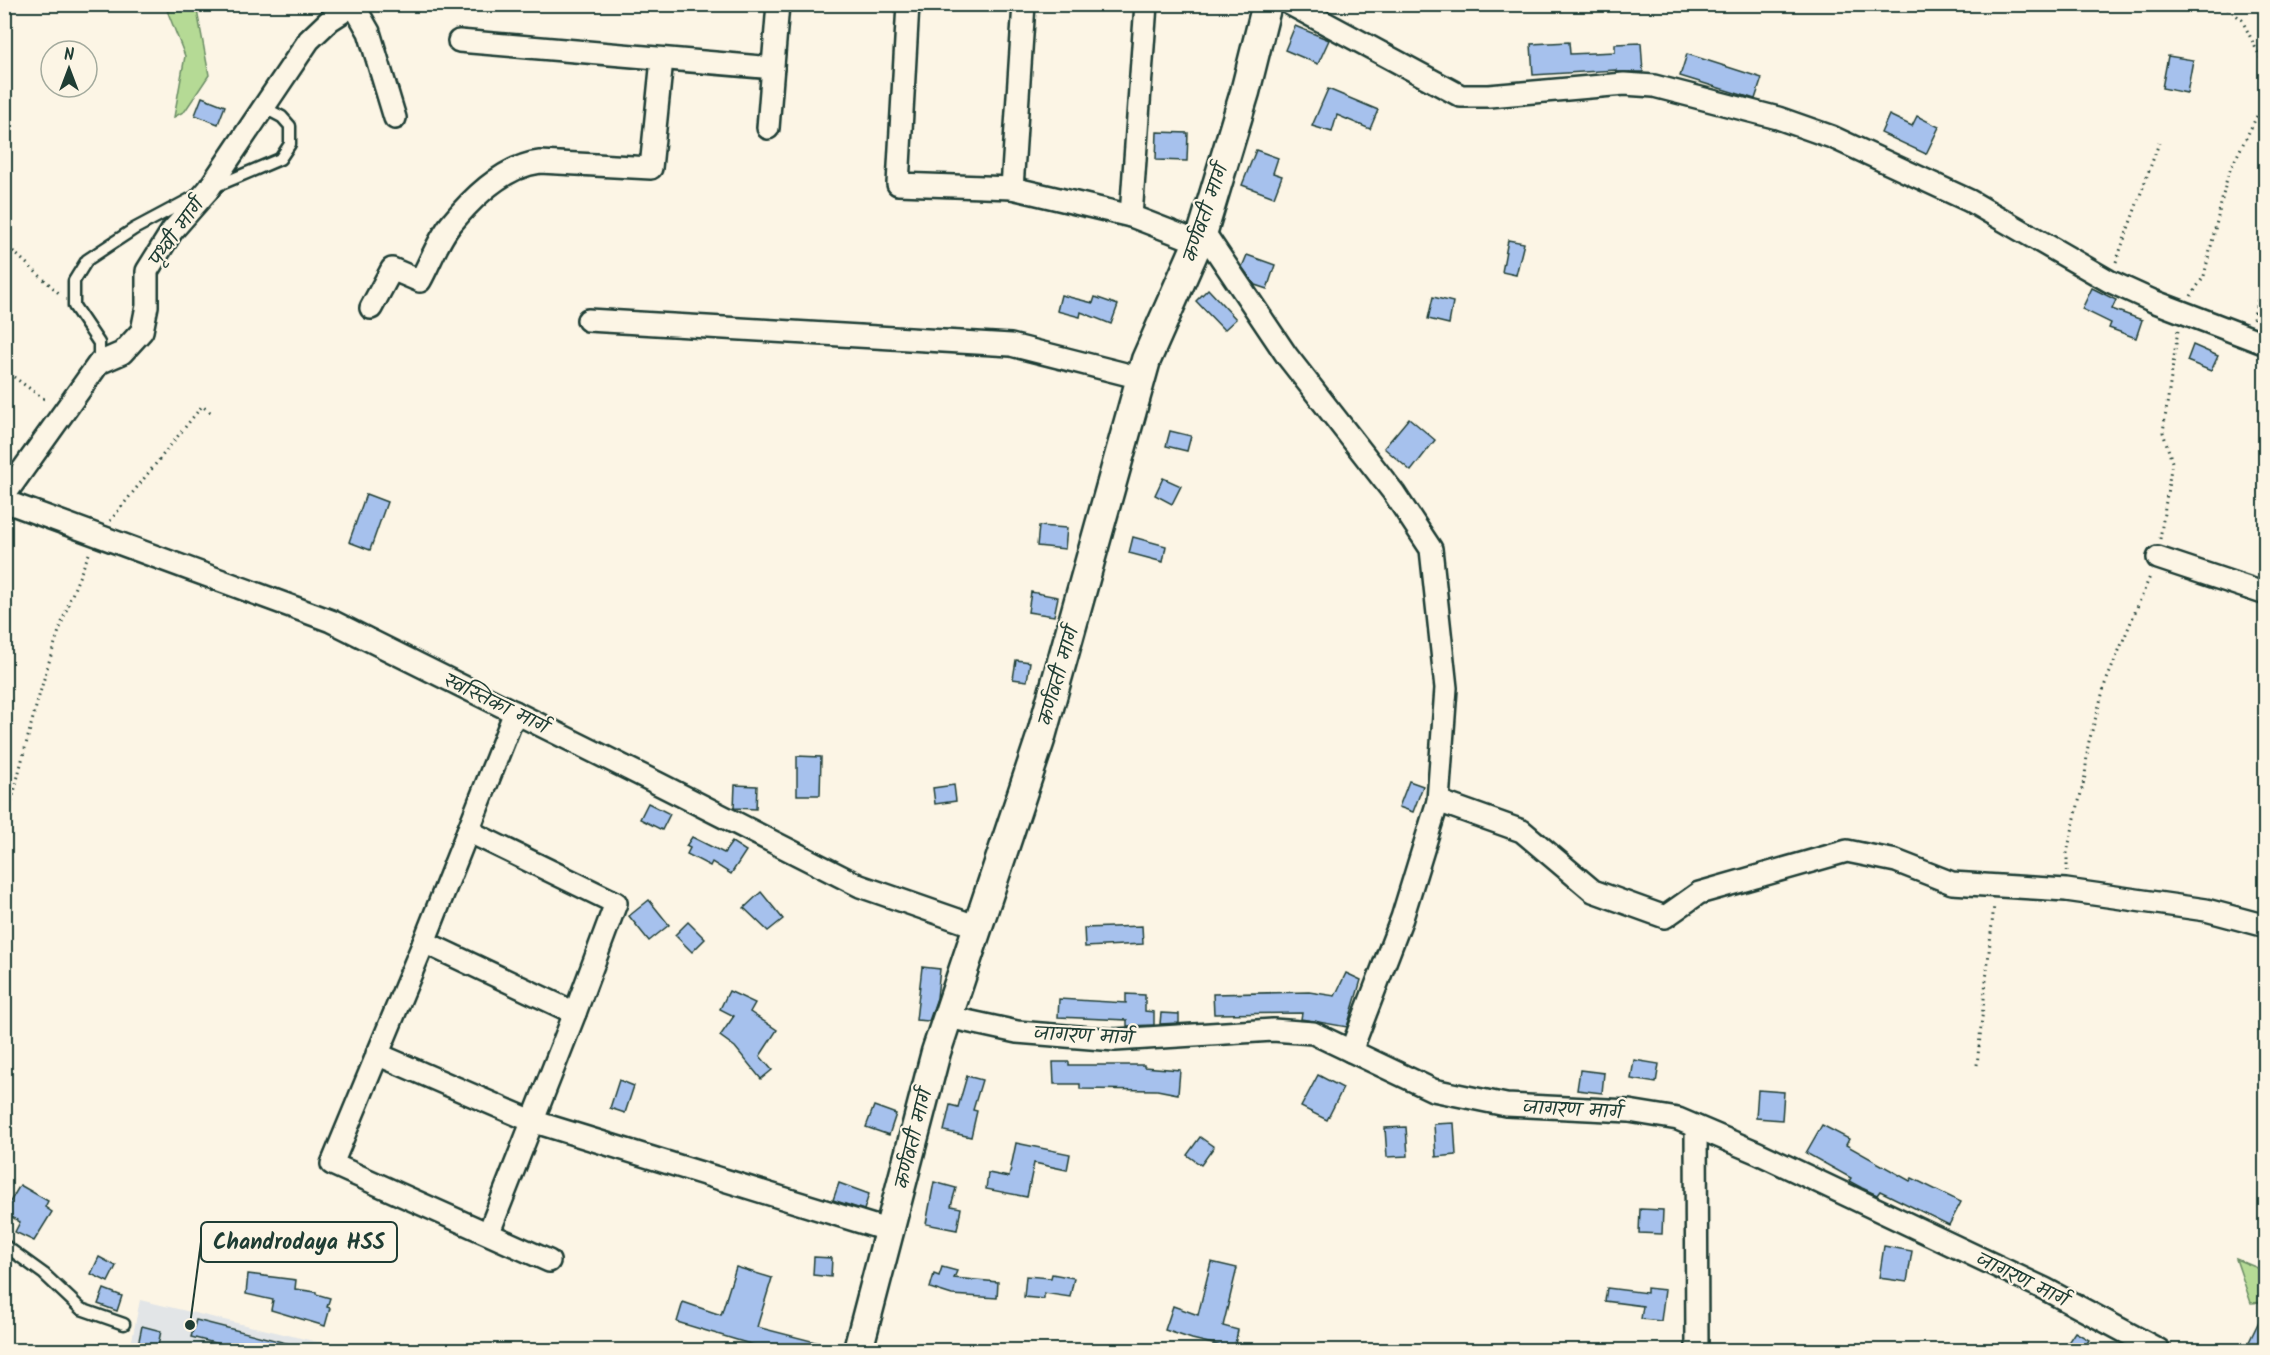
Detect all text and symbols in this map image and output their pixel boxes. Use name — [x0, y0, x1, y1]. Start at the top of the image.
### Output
north arrow — [39, 39, 99, 99]
text: N — [64, 43, 74, 68]
street label: कर्णवती मार्ग — [1174, 157, 1240, 267]
street label: पृथ्वी मार्ग — [141, 189, 216, 275]
street label: कर्णवती मार्ग — [1030, 619, 1090, 730]
street label: स्वस्तिका मार्ग — [437, 665, 557, 746]
street label: जागरण मार्ग — [1032, 1017, 1137, 1056]
street label: कर्णवती मार्ग — [886, 1082, 944, 1192]
street label: जागरण मार्ग — [1521, 1091, 1626, 1130]
callout: Chandrodaya HSS — [201, 1222, 397, 1262]
text: Chandrodaya HSS — [213, 1226, 386, 1261]
street label: जागरण मार्ग — [1969, 1244, 2077, 1319]

